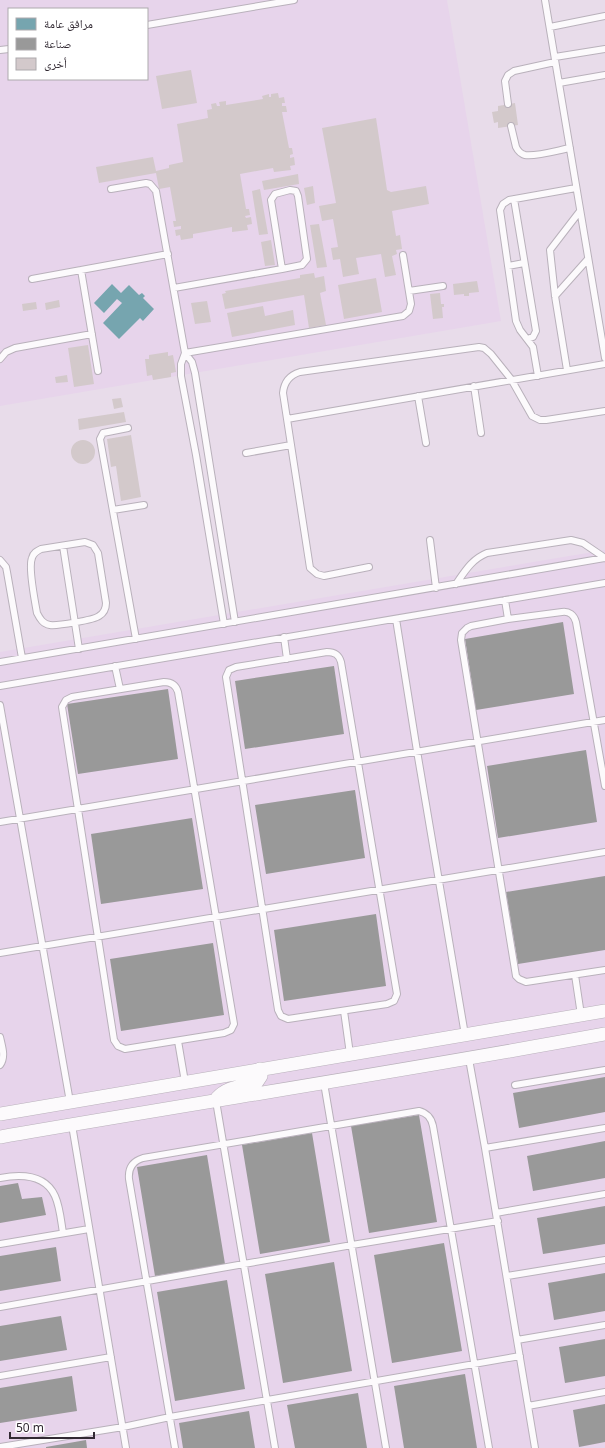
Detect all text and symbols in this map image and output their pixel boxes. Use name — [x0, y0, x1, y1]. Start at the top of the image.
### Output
legend — [8, 8, 148, 80]
text: مرافق عامة — [44, 15, 93, 32]
text: صناعة — [44, 35, 71, 52]
text: أخرى — [44, 55, 67, 72]
scale bar — [10, 1414, 94, 1440]
text: 50 m — [16, 1419, 44, 1436]

